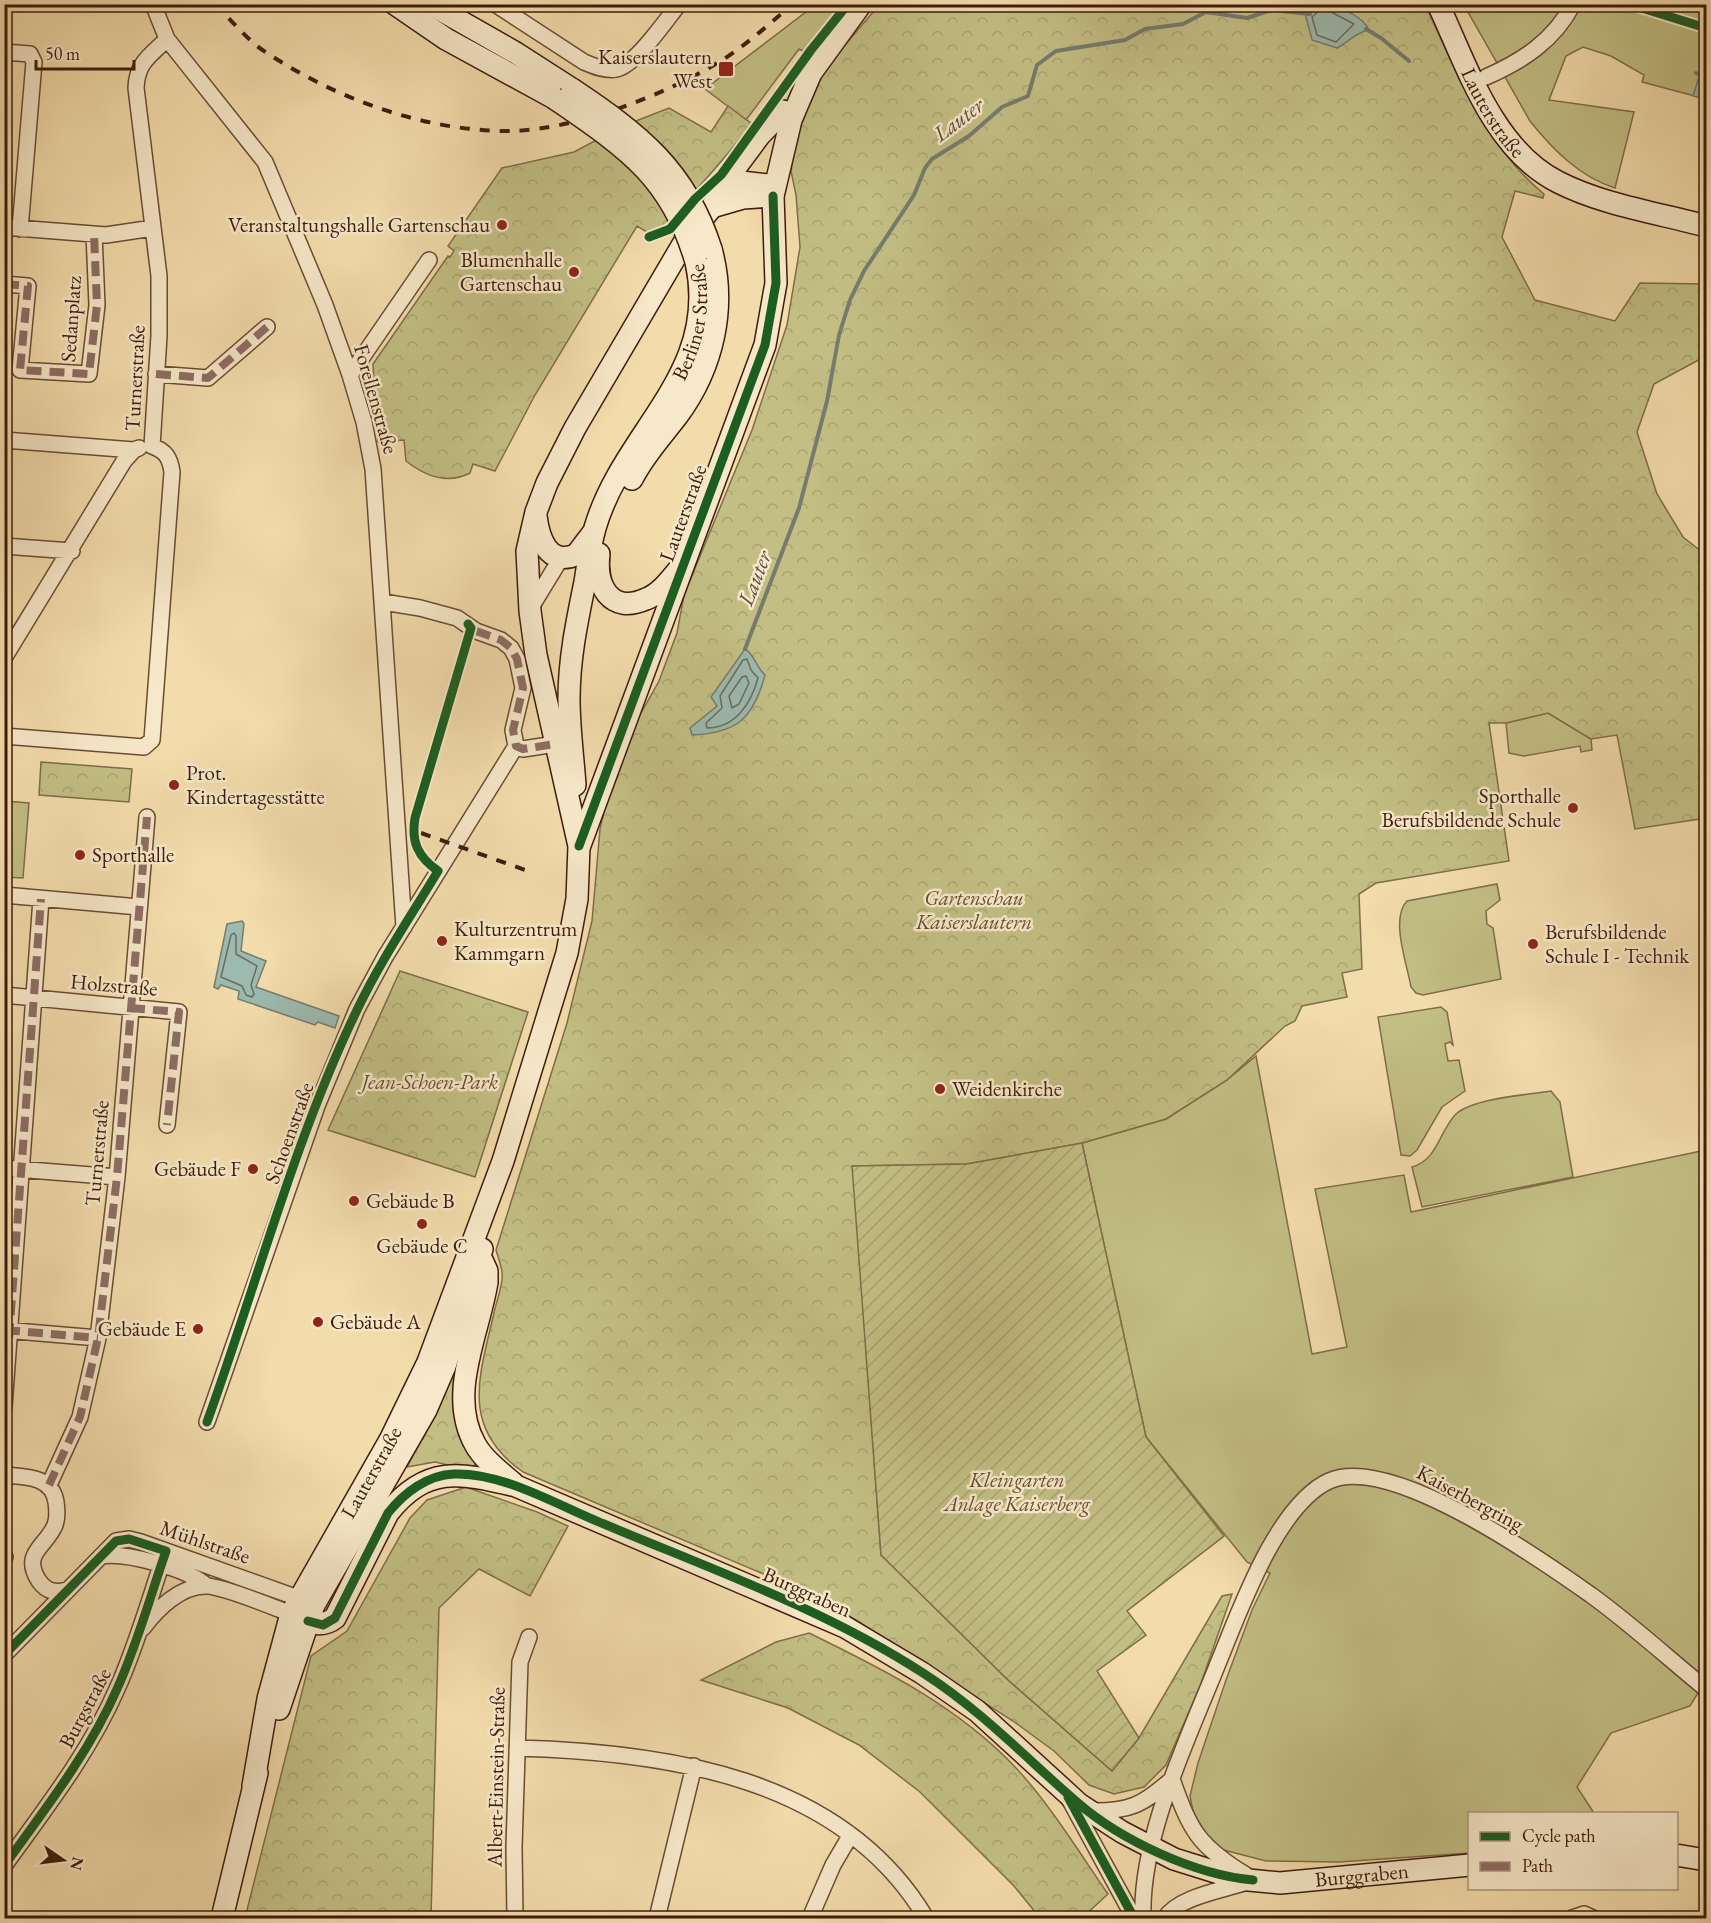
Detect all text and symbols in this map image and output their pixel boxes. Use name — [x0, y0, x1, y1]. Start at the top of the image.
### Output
scale bar — [36, 33, 134, 71]
text: 50 m — [45, 42, 80, 65]
place label: Kaiserslautern West — [598, 43, 712, 94]
marker: Kaiserslautern West — [717, 60, 735, 78]
street label: Lauterstraße — [1455, 63, 1531, 163]
water label: Lauter — [926, 90, 991, 149]
place label: Veranstaltungshalle Gartenschau — [228, 211, 490, 238]
marker: Veranstaltungshalle Gartenschau — [495, 218, 509, 232]
place label: Blumenhalle Gartenschau — [460, 246, 562, 297]
street label: Berliner Straße — [665, 262, 713, 385]
marker: Blumenhalle Gartenschau — [567, 265, 581, 279]
street label: Sedanplatz — [54, 275, 87, 363]
street label: Turnerstraße — [118, 324, 151, 432]
street label: Forellenstraße — [348, 341, 405, 457]
street label: Lauterstraße — [653, 461, 712, 565]
water label: Lauter — [730, 545, 779, 611]
place label: Prot. Kindertagesstätte — [186, 759, 325, 810]
marker: Prot. Kindertagesstätte — [167, 778, 181, 792]
place label: Sporthalle Berufsbildende Schule — [1382, 782, 1561, 833]
marker: Sporthalle Berufsbildende Schule — [1566, 801, 1580, 815]
place label: Sporthalle — [92, 841, 174, 868]
marker: Sporthalle — [73, 848, 87, 862]
park label: Gartenschau Kaiserslautern — [915, 884, 1032, 935]
place label: Kulturzentrum Kammgarn — [454, 915, 577, 966]
place label: Berufsbildende Schule I - Technik — [1545, 918, 1690, 969]
marker: Kulturzentrum Kammgarn — [435, 934, 449, 948]
marker: Berufsbildende Schule I - Technik — [1526, 937, 1540, 951]
street label: Holzstraße — [69, 967, 159, 1002]
park label: Jean-Schoen-Park — [358, 1068, 499, 1095]
place label: Weidenkirche — [952, 1075, 1062, 1102]
street label: Schoenstraße — [258, 1078, 319, 1187]
marker: Weidenkirche — [933, 1082, 947, 1096]
street label: Turnerstraße — [78, 1099, 115, 1207]
place label: Gebäude F — [154, 1155, 241, 1182]
marker: Gebäude F — [246, 1162, 260, 1176]
place label: Gebäude B — [366, 1187, 455, 1214]
marker: Gebäude B — [347, 1194, 361, 1208]
marker: Gebäude C — [415, 1217, 429, 1231]
place label: Gebäude C — [376, 1232, 468, 1259]
place label: Gebäude A — [330, 1308, 421, 1335]
place label: Gebäude E — [98, 1315, 186, 1342]
marker: Gebäude A — [311, 1315, 325, 1329]
marker: Gebäude E — [191, 1322, 205, 1336]
street label: Lauterstraße — [334, 1422, 407, 1523]
street label: Kaiserbergring — [1412, 1458, 1529, 1537]
park label: Kleingarten Anlage Kaiserberg — [942, 1466, 1091, 1517]
street label: Mühlstraße — [157, 1514, 254, 1569]
street label: Burggraben — [759, 1560, 856, 1623]
street label: Burgstraße — [52, 1663, 117, 1753]
street label: Albert-Einstein-Straße — [480, 1687, 511, 1868]
legend — [1468, 1812, 1678, 1890]
text: Cycle path — [1522, 1824, 1596, 1847]
north arrow — [33, 1830, 93, 1890]
text: Path — [1522, 1854, 1553, 1877]
text: N — [65, 1855, 89, 1872]
street label: Burggraben — [1313, 1857, 1410, 1893]

